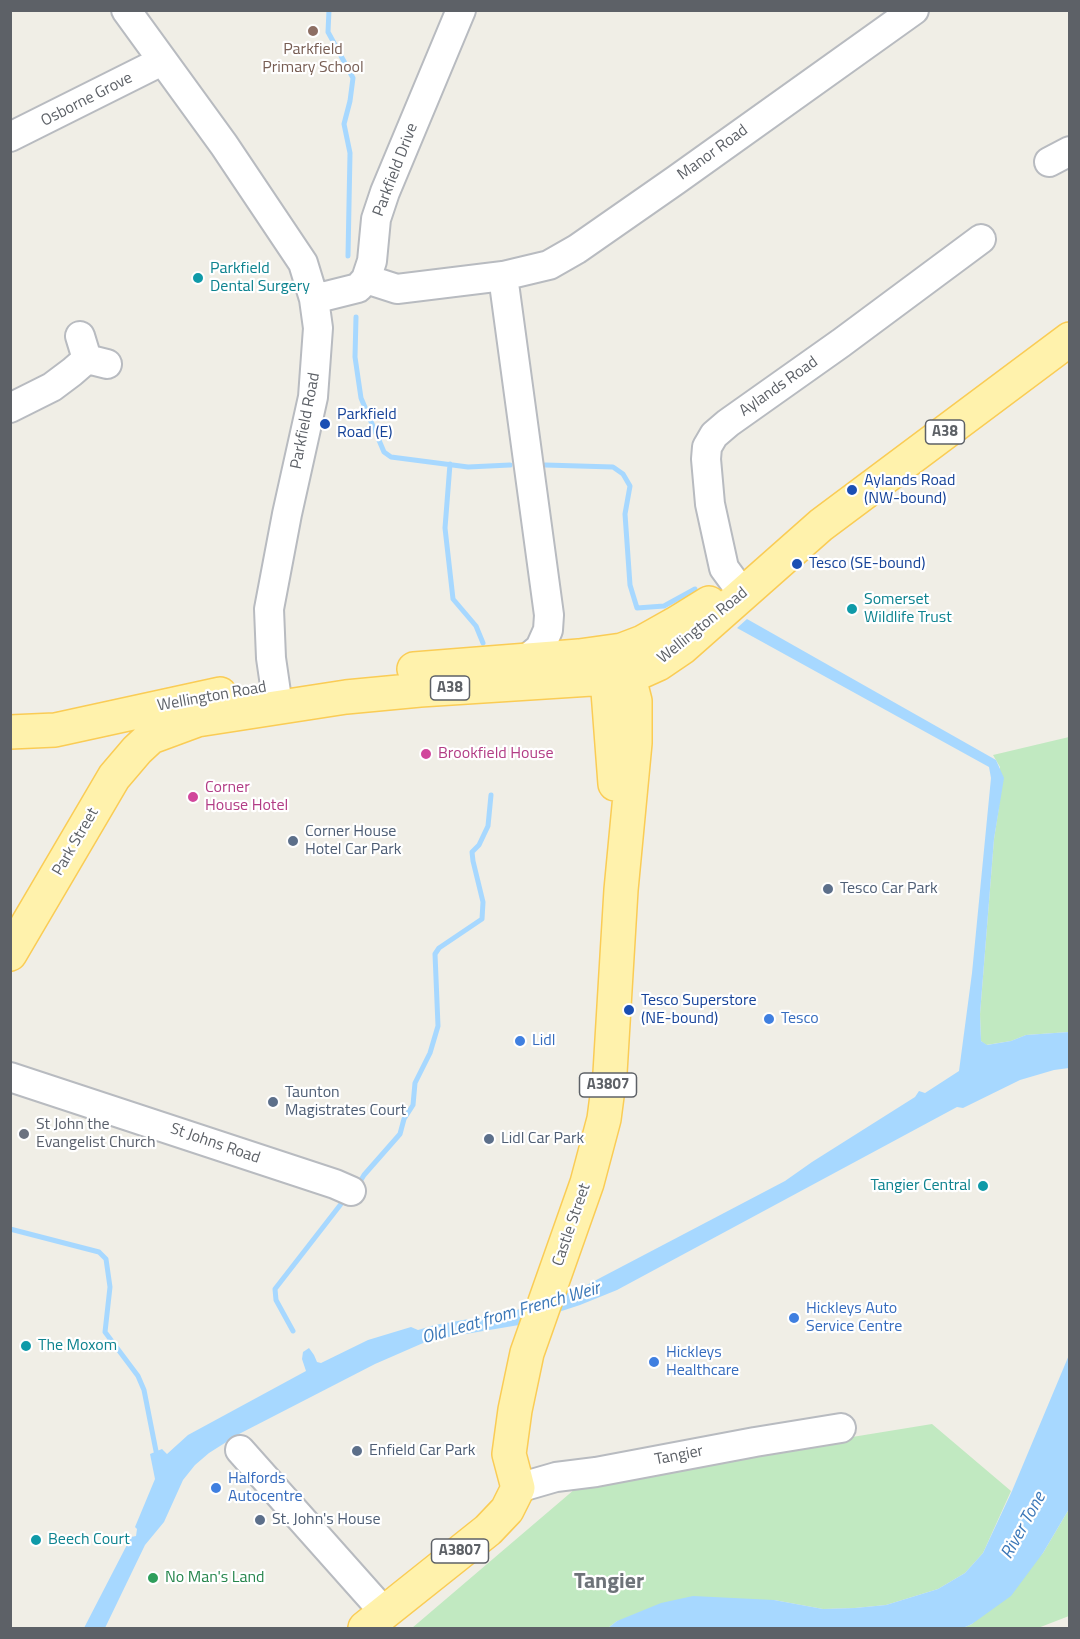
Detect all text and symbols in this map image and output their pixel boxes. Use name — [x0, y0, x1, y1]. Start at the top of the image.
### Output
marker: Parkfield Primary School — [306, 24, 320, 38]
place label: Parkfield Primary School — [262, 40, 364, 78]
street label: Osborne Grove — [38, 69, 136, 131]
street label: Parkfield Drive — [369, 121, 423, 219]
street label: Manor Road — [674, 121, 752, 185]
place label: Parkfield Dental Surgery — [210, 259, 310, 297]
marker: Parkfield Dental Surgery — [191, 271, 205, 285]
street label: Aylands Road — [736, 353, 822, 421]
street label: Parkfield Road — [287, 371, 325, 471]
place label: Parkfield Road (E) — [337, 405, 397, 443]
marker: Parkfield Road (E) — [318, 417, 332, 431]
road number: A38 — [926, 420, 964, 444]
place label: Aylands Road (NW-bound) — [864, 471, 955, 509]
marker: Aylands Road (NW-bound) — [845, 483, 859, 497]
place label: Tesco (SE-bound) — [809, 554, 925, 574]
marker: Tesco (SE-bound) — [790, 557, 804, 571]
street label: Wellington Road — [654, 584, 752, 668]
place label: Somerset Wildlife Trust — [864, 590, 952, 628]
marker: Somerset Wildlife Trust — [845, 602, 859, 616]
road number: A38 — [430, 676, 470, 700]
street label: Wellington Road — [156, 678, 268, 716]
place label: Brookfield House — [438, 744, 554, 764]
marker: Brookfield House — [419, 747, 433, 761]
place label: Corner House Hotel — [205, 778, 288, 816]
marker: Corner House Hotel — [186, 790, 200, 804]
street label: Park Street — [49, 805, 103, 879]
place label: Corner House Hotel Car Park — [305, 822, 401, 860]
marker: Corner House Hotel Car Park — [286, 834, 300, 848]
place label: Tesco Car Park — [840, 879, 938, 899]
marker: Tesco Car Park — [821, 882, 835, 896]
place label: Tesco Superstore (NE-bound) — [641, 991, 757, 1029]
marker: Tesco Superstore (NE-bound) — [622, 1003, 636, 1017]
place label: Tesco — [781, 1009, 819, 1029]
marker: Tesco — [762, 1012, 776, 1026]
place label: Lidl — [532, 1031, 555, 1051]
marker: Lidl — [513, 1034, 527, 1048]
road number: A3807 — [580, 1073, 636, 1097]
place label: Taunton Magistrates Court — [285, 1083, 406, 1121]
marker: Taunton Magistrates Court — [266, 1095, 280, 1109]
place label: St John the Evangelist Church — [36, 1115, 156, 1153]
street label: St Johns Road — [168, 1120, 262, 1168]
marker: St John the Evangelist Church — [17, 1127, 31, 1141]
place label: Lidl Car Park — [501, 1129, 584, 1149]
marker: Lidl Car Park — [482, 1132, 496, 1146]
place label: Tangier Central — [871, 1176, 971, 1196]
marker: Tangier Central — [976, 1179, 990, 1193]
street label: Castle Street — [549, 1181, 595, 1269]
water label: Old Leat from French Weir — [420, 1278, 602, 1350]
place label: Hickleys Auto Service Centre — [806, 1299, 902, 1337]
marker: Hickleys Auto Service Centre — [787, 1311, 801, 1325]
place label: The Moxom — [38, 1336, 117, 1356]
marker: The Moxom — [19, 1339, 33, 1353]
place label: Hickleys Healthcare — [666, 1343, 739, 1381]
marker: Hickleys Healthcare — [647, 1355, 661, 1369]
place label: Enfield Car Park — [369, 1441, 475, 1461]
street label: Tangier — [653, 1442, 705, 1470]
marker: Enfield Car Park — [350, 1444, 364, 1458]
place label: Halfords Autocentre — [228, 1469, 303, 1507]
marker: Halfords Autocentre — [209, 1481, 223, 1495]
water label: River Tone — [997, 1489, 1051, 1563]
place label: St. John's House — [272, 1510, 380, 1530]
marker: St. John's House — [253, 1513, 267, 1527]
place label: Beech Court — [48, 1530, 130, 1550]
marker: Beech Court — [29, 1533, 43, 1547]
road number: A3807 — [432, 1539, 488, 1563]
place label: No Man's Land — [165, 1568, 265, 1588]
district label: Tangier — [574, 1570, 644, 1596]
marker: No Man's Land — [146, 1571, 160, 1585]

